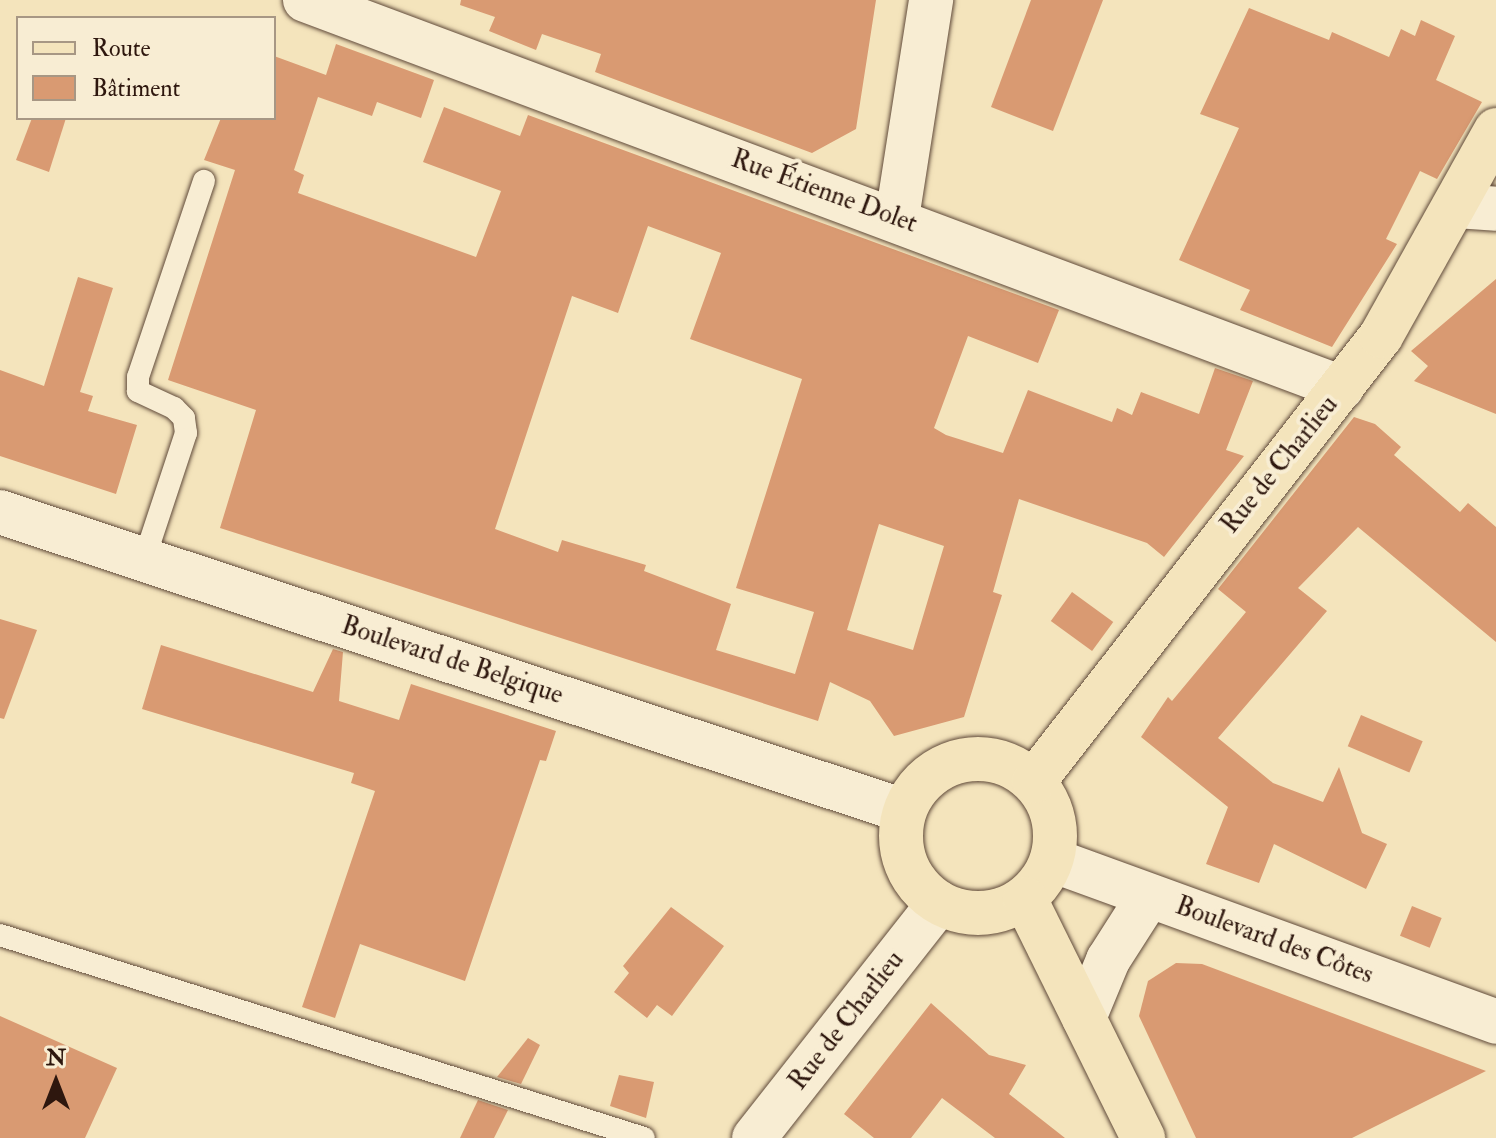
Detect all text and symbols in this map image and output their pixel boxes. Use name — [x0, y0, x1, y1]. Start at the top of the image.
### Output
legend — [16, 16, 276, 120]
text: Route — [92, 33, 151, 64]
text: Bâtiment — [92, 73, 180, 104]
street label: Rue Étienne Dolet — [727, 144, 921, 240]
street label: Rue de Charlieu — [1215, 390, 1345, 540]
street label: Boulevard de Belgique — [337, 610, 567, 712]
street label: Boulevard des Côtes — [1171, 891, 1377, 991]
street label: Rue de Charlieu — [783, 945, 911, 1097]
north arrow — [16, 1042, 96, 1122]
text: N — [46, 1044, 66, 1072]

